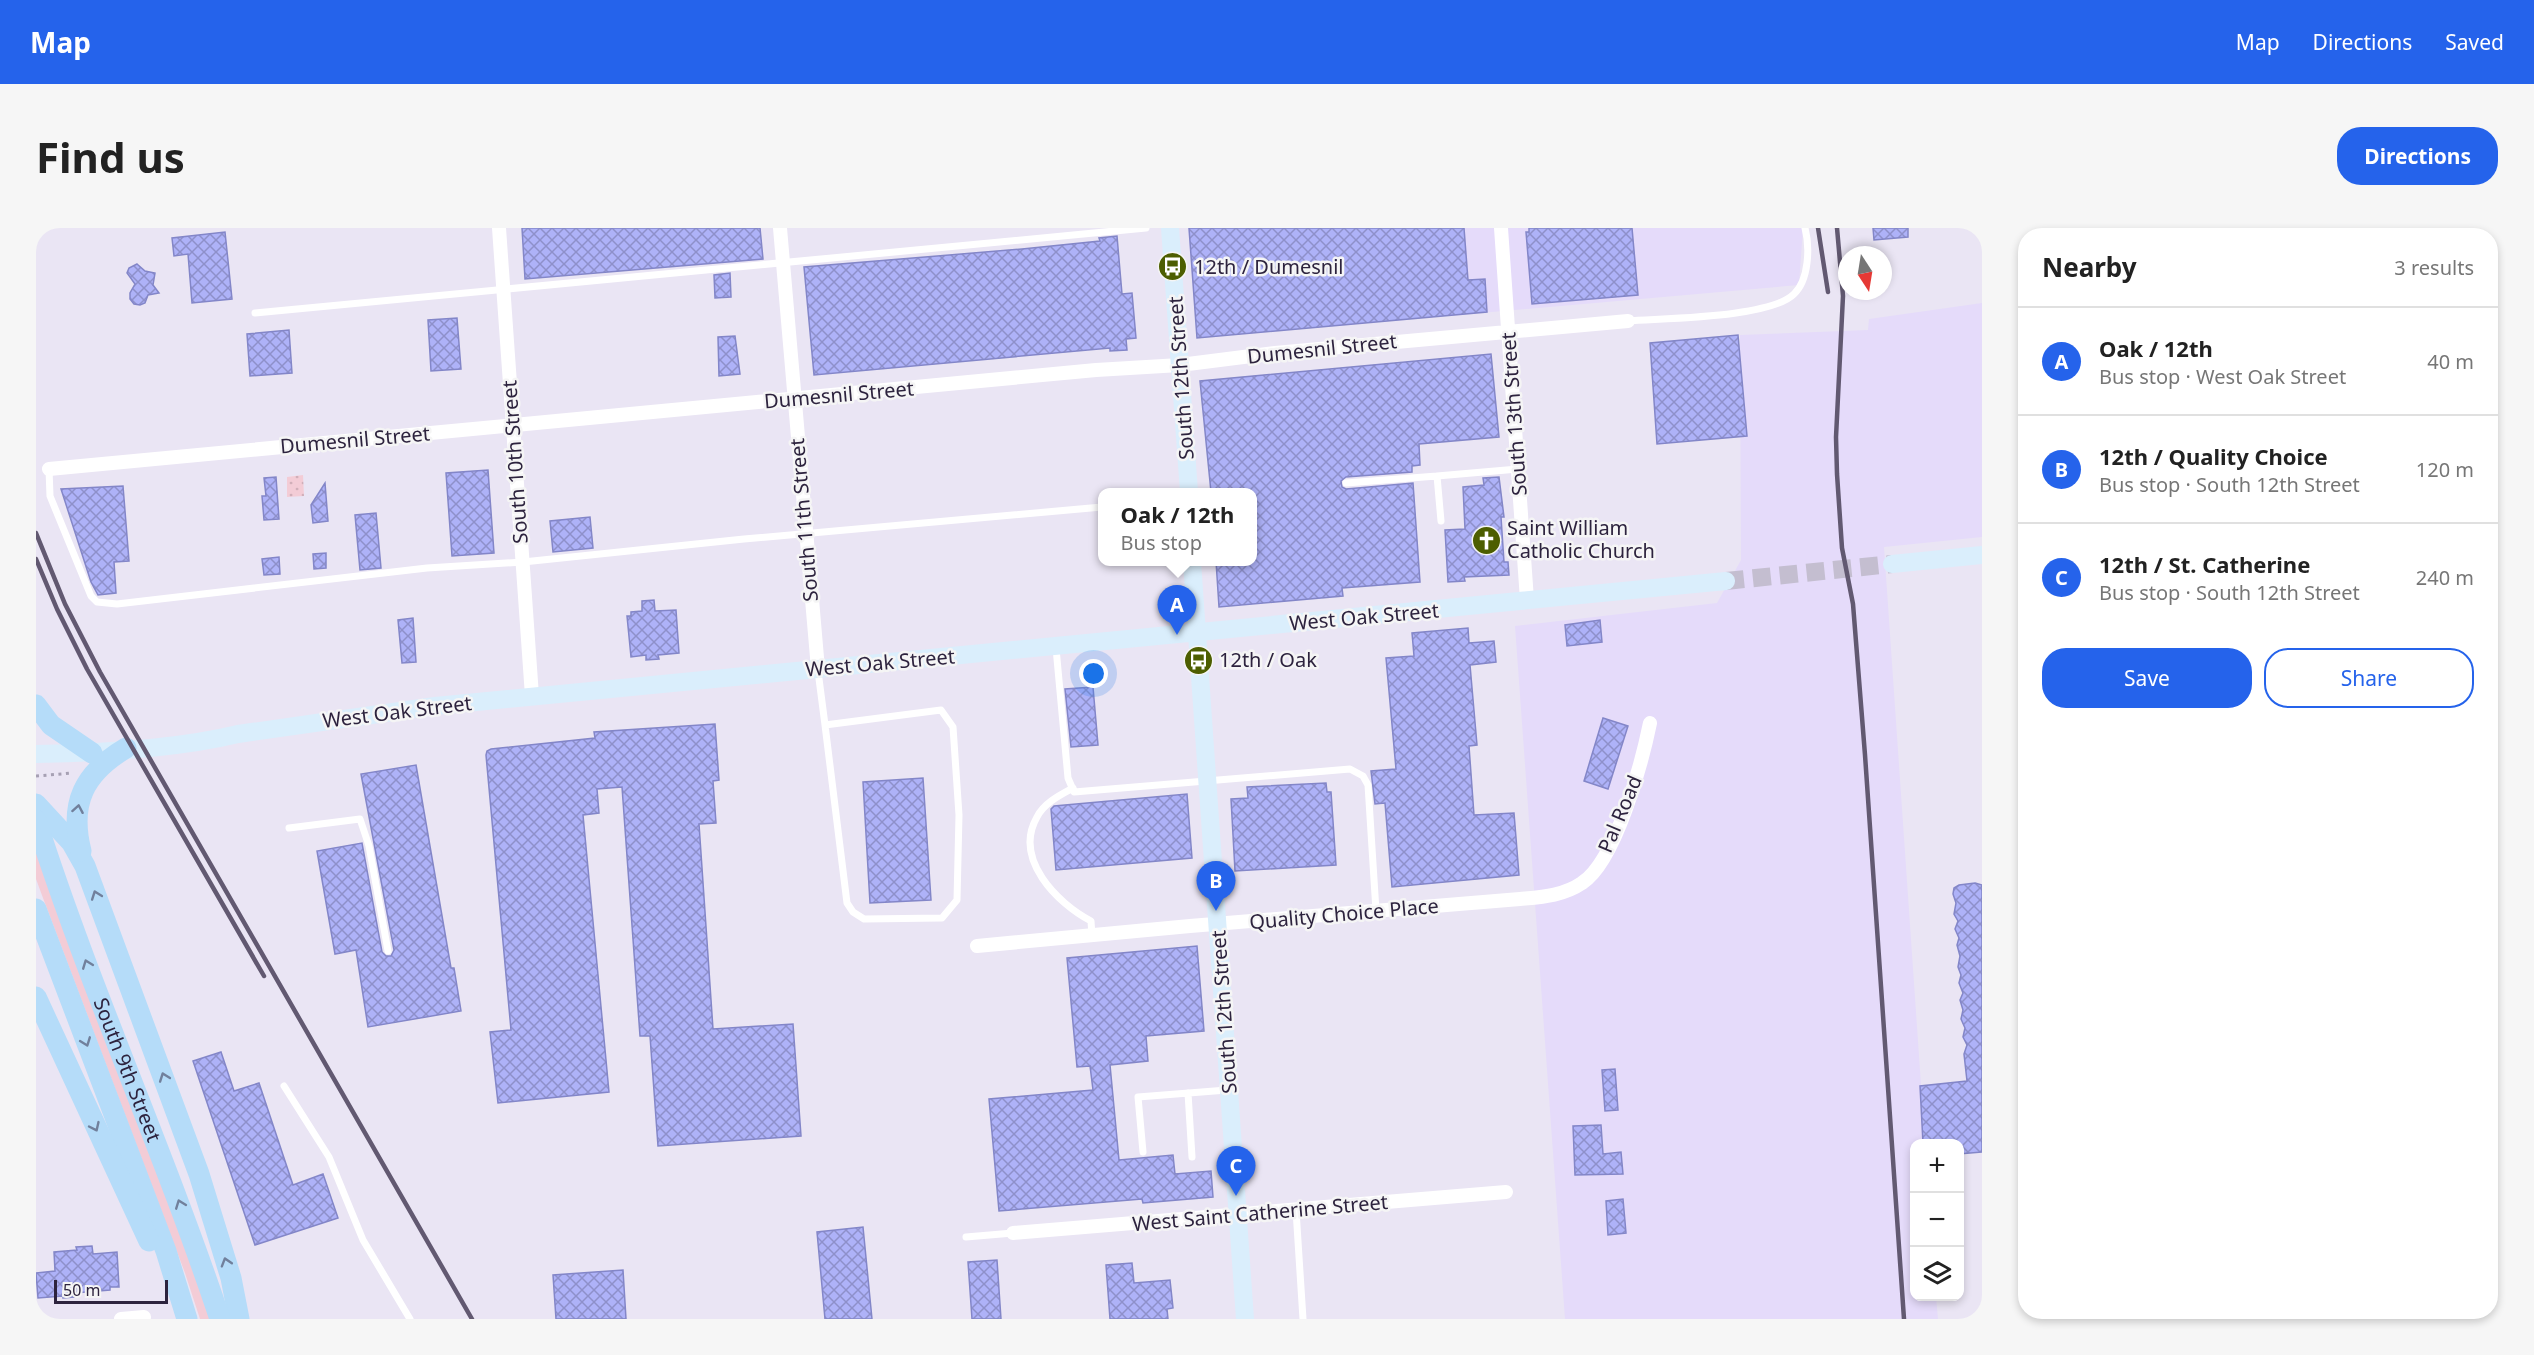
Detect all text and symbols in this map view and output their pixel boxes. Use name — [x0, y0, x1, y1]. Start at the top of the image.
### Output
text: Map — [30, 23, 91, 61]
text: Map — [2236, 28, 2280, 56]
text: Directions — [2313, 28, 2412, 56]
text: Saved — [2445, 28, 2504, 56]
button: Directions — [2337, 127, 2498, 185]
text: Find us — [36, 128, 185, 185]
north arrow — [1838, 246, 1892, 300]
text: Nearby — [2042, 249, 2137, 285]
bus stop icon: 12th / Dumesnil — [1157, 251, 1189, 283]
place label: 12th / Dumesnil — [1194, 253, 1344, 280]
text: 3 results — [2394, 254, 2474, 281]
street label: South 12th Street — [1161, 295, 1200, 461]
street label: Dumesnil Street — [1246, 327, 1398, 370]
street label: South 13th Street — [1494, 331, 1533, 497]
text: Oak / 12th — [2099, 333, 2213, 363]
text: A — [2055, 348, 2068, 375]
text: 40 m — [2427, 348, 2474, 375]
text: Bus stop · West Oak Street — [2099, 363, 2346, 390]
street label: Dumesnil Street — [763, 375, 915, 414]
street label: South 10th Street — [495, 379, 534, 545]
street label: Dumesnil Street — [279, 420, 431, 459]
street label: South 11th Street — [783, 437, 824, 603]
text: 12th / Quality Choice — [2099, 441, 2328, 471]
text: B — [2055, 456, 2068, 483]
text: 120 m — [2416, 456, 2474, 483]
text: Bus stop · South 12th Street — [2099, 471, 2360, 498]
popup — [1098, 488, 1257, 566]
text: Oak / 12th — [1121, 499, 1234, 529]
place label: Saint William Catholic Church — [1507, 514, 1655, 564]
church icon: Saint William Catholic Church — [1470, 524, 1502, 556]
text: Bus stop — [1121, 529, 1202, 556]
text: 12th / St. Catherine — [2099, 549, 2310, 579]
text: C — [2055, 564, 2068, 591]
text: 240 m — [2416, 564, 2474, 591]
text: Bus stop · South 12th Street — [2099, 579, 2360, 606]
pin: A — [1158, 586, 1196, 635]
street label: West Oak Street — [1288, 597, 1440, 636]
street label: West Oak Street — [804, 643, 956, 682]
bus stop icon: 12th / Oak — [1182, 644, 1214, 676]
place label: 12th / Oak — [1219, 646, 1317, 673]
button: Save — [2042, 648, 2252, 708]
button: Share — [2264, 648, 2474, 708]
your location — [1079, 659, 1108, 688]
street label: West Oak Street — [321, 689, 473, 734]
street label: Pal Road — [1591, 771, 1648, 857]
one-way arrow — [71, 804, 84, 814]
pin: B — [1196, 862, 1236, 911]
one-way arrow — [91, 890, 103, 901]
street label: Quality Choice Place — [1248, 892, 1440, 935]
street label: South 12th Street — [1204, 929, 1243, 1095]
one-way arrow — [82, 959, 94, 970]
street label: South 9th Street — [88, 994, 168, 1146]
one-way arrow — [79, 1036, 91, 1047]
one-way arrow — [158, 1073, 171, 1083]
one-way arrow — [87, 1120, 99, 1131]
map controls — [1910, 1139, 1964, 1301]
button: + — [1910, 1139, 1964, 1193]
pin: C — [1216, 1146, 1256, 1196]
street label: West Saint Catherine Street — [1131, 1188, 1389, 1237]
button: − — [1910, 1193, 1964, 1247]
one-way arrow — [175, 1199, 188, 1210]
button: layers — [1910, 1247, 1964, 1301]
one-way arrow — [221, 1257, 233, 1268]
scale bar — [54, 1277, 168, 1304]
text: 50 m — [63, 1279, 100, 1301]

